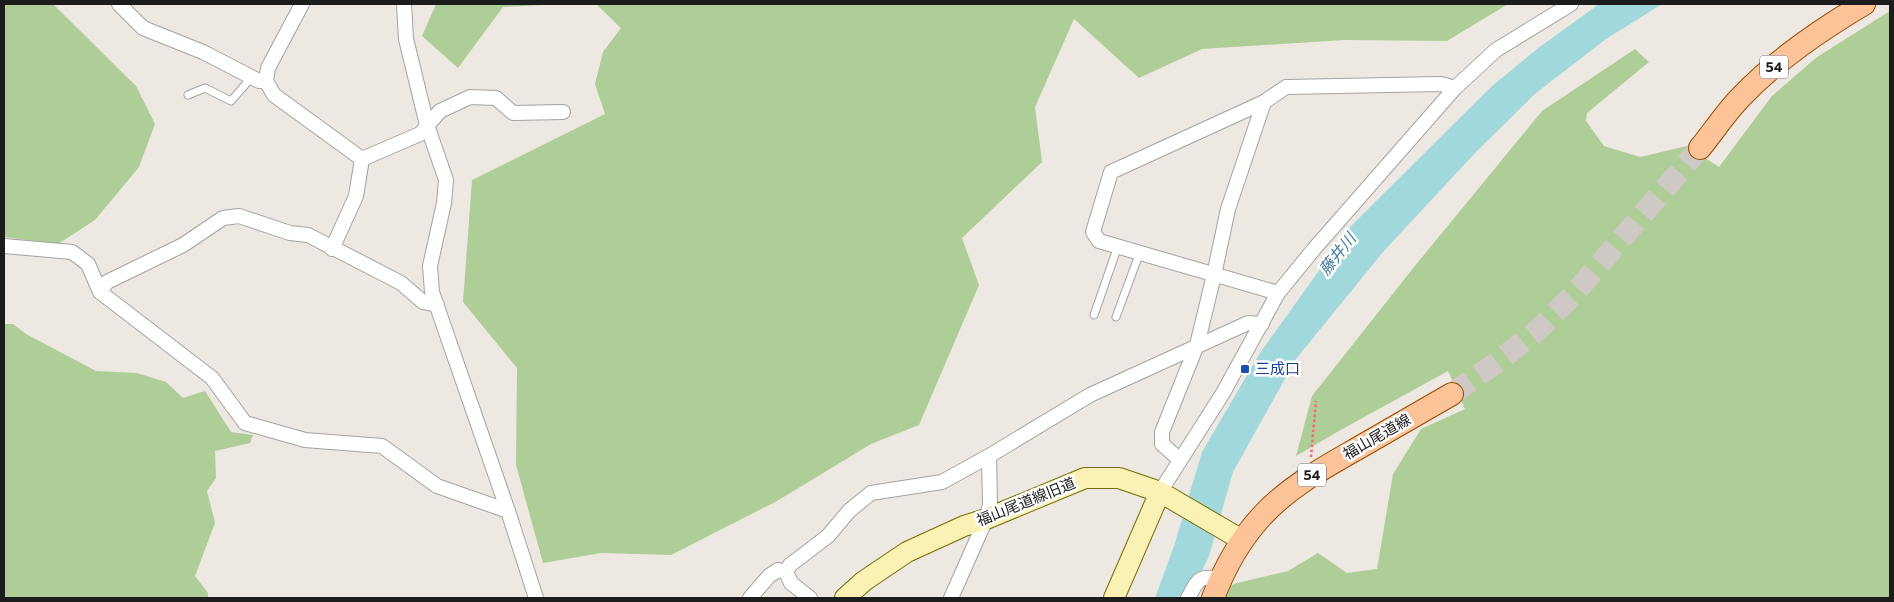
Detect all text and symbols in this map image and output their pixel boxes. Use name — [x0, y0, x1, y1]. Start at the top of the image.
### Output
road number: 54 — [1760, 56, 1788, 78]
water label: 藤井川 — [1314, 227, 1360, 278]
place label: 三成口 — [1255, 359, 1300, 377]
marker: 三成口 — [1239, 363, 1251, 375]
street label: 福山尾道線 — [1340, 410, 1413, 463]
road number: 54 — [1298, 464, 1326, 486]
street label: 福山尾道線旧道 — [974, 473, 1078, 529]

